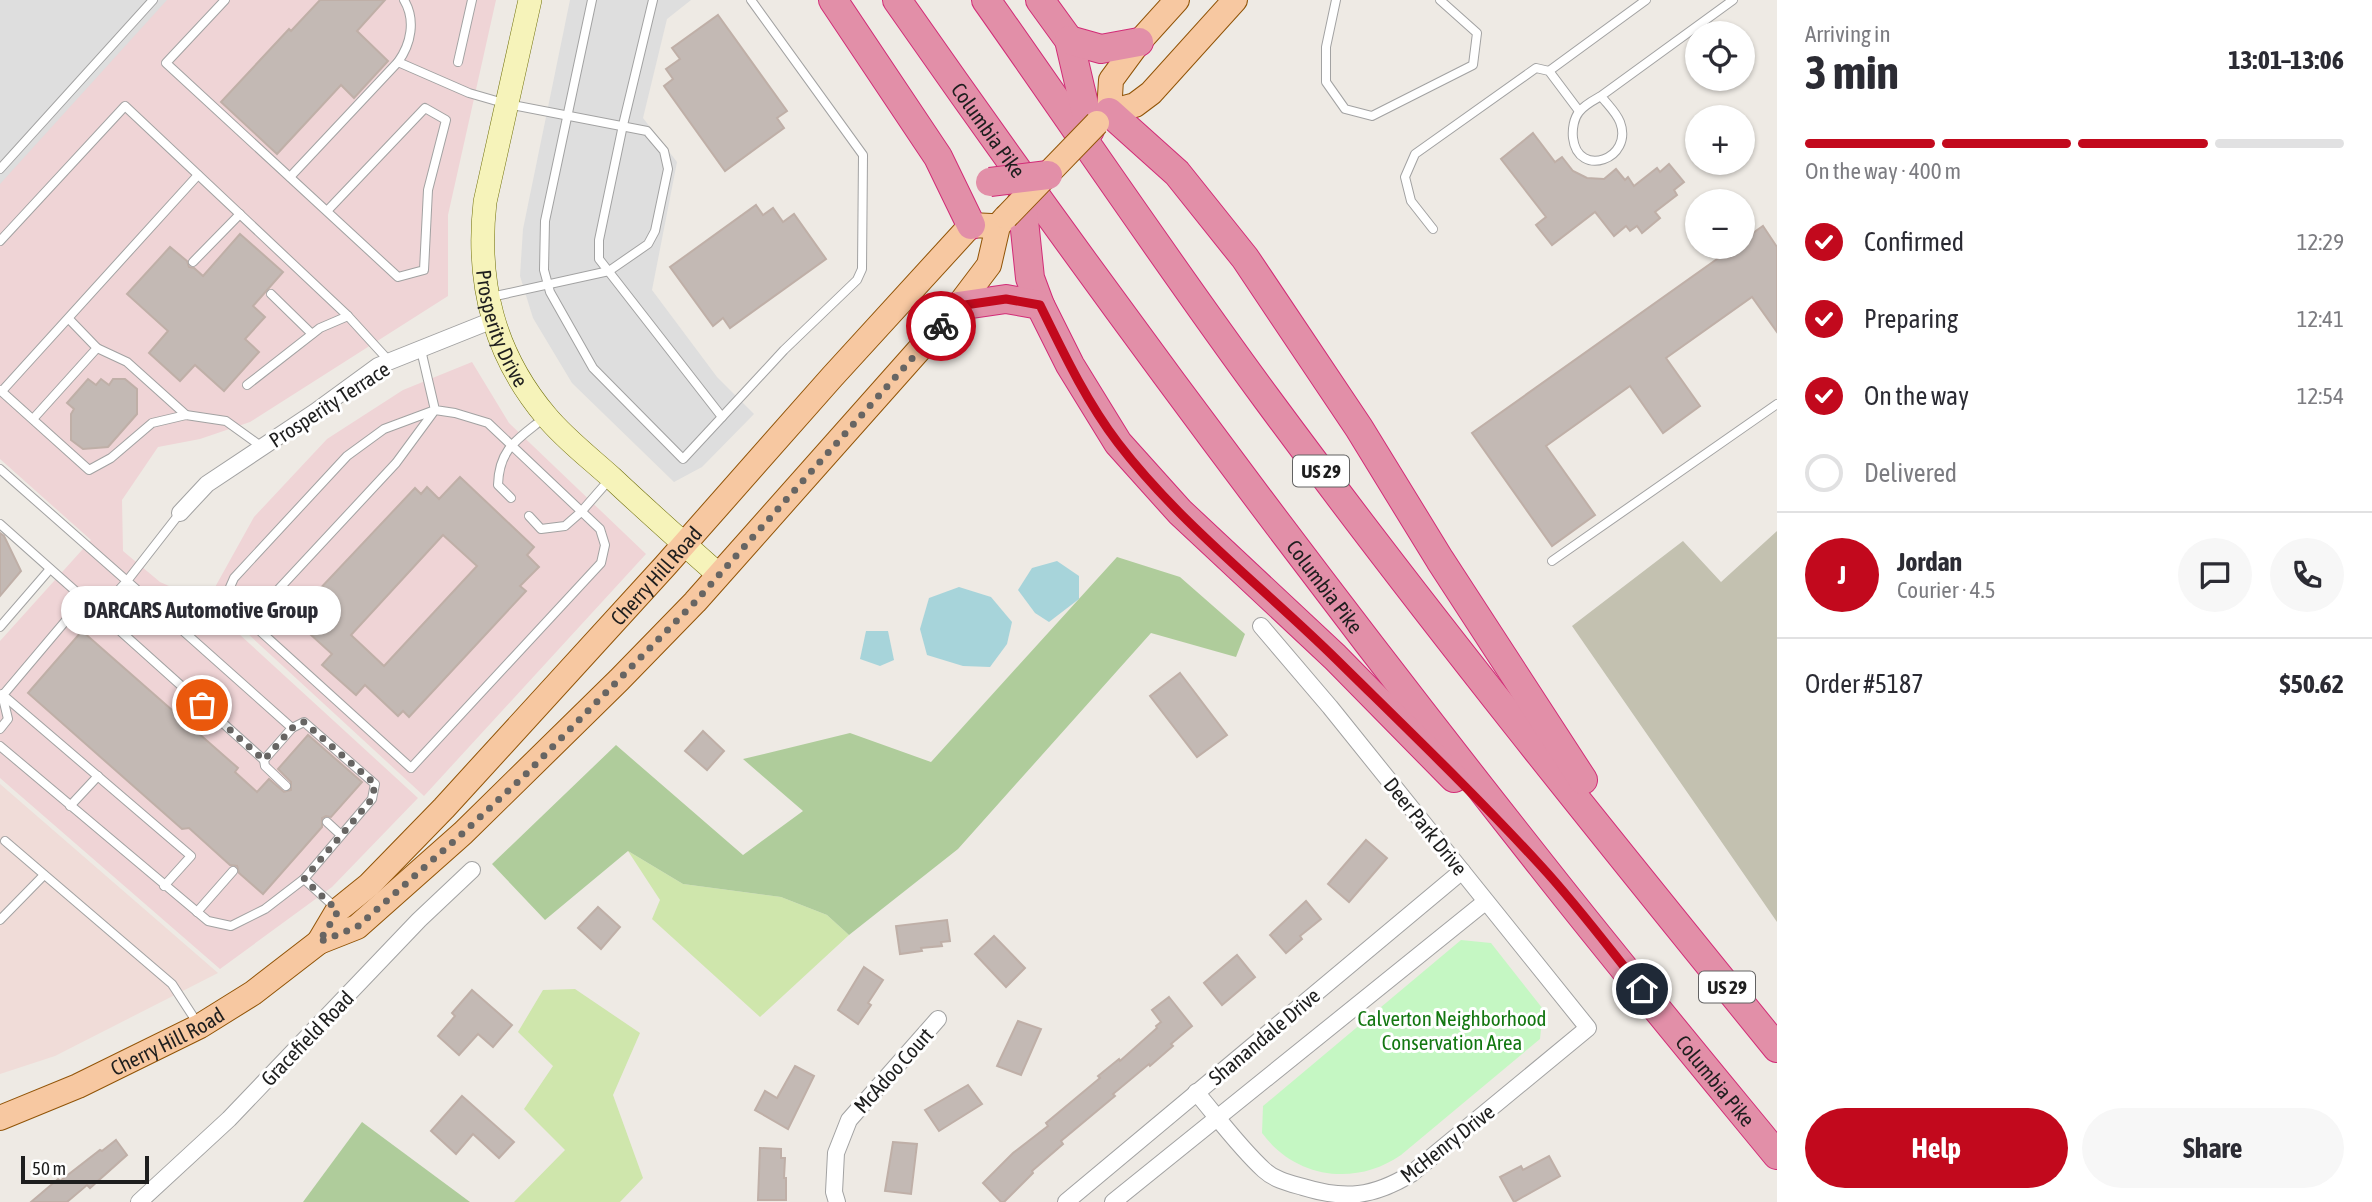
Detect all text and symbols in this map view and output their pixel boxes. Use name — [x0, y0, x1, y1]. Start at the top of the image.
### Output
map controls — [1685, 21, 1755, 259]
button: locate — [1685, 21, 1755, 91]
text: Arriving in — [1805, 21, 1891, 47]
text: 13:01–13:06 — [2228, 45, 2344, 75]
text: 3 min — [1805, 46, 1899, 99]
street label: Columbia Pike — [947, 78, 1031, 182]
button: + — [1685, 105, 1755, 175]
text: On the way · 400 m — [1805, 158, 1961, 184]
button: − — [1685, 189, 1755, 259]
icon: check — [1805, 223, 1843, 261]
text: Confirmed — [1864, 227, 1964, 257]
text: 12:29 — [2297, 229, 2344, 255]
street label: Prosperity Drive — [472, 268, 533, 391]
courier — [906, 291, 976, 361]
icon: check — [1805, 300, 1843, 338]
text: Preparing — [1864, 304, 1958, 334]
text: 12:41 — [2297, 306, 2344, 332]
icon: bike — [922, 307, 960, 345]
street label: Prosperity Terrace — [264, 356, 394, 452]
icon: check — [1805, 377, 1843, 415]
text: On the way — [1864, 381, 1969, 411]
text: 12:54 — [2297, 383, 2344, 409]
road number: US 29 — [1293, 456, 1349, 486]
text: Delivered — [1864, 458, 1957, 488]
street label: Cherry Hill Road — [605, 521, 706, 630]
street label: Columbia Pike — [1282, 535, 1368, 638]
button: chat — [2178, 538, 2252, 612]
button: phone — [2270, 538, 2344, 612]
text: Jordan — [1897, 547, 1962, 577]
text: J — [1838, 560, 1846, 590]
text: Courier · 4.5 — [1897, 577, 1996, 603]
callout: DARCARS Automotive Group — [62, 586, 342, 635]
text: DARCARS Automotive Group — [84, 597, 318, 623]
text: Order #5187 — [1805, 669, 1924, 699]
text: $50.62 — [2280, 669, 2344, 699]
pin — [172, 675, 232, 735]
icon: bag — [183, 686, 221, 724]
street label: Deer Park Drive — [1379, 772, 1473, 880]
pin — [1612, 959, 1672, 1019]
icon: home — [1623, 970, 1661, 1008]
road number: US 29 — [1699, 972, 1755, 1002]
street label: Shanandale Drive — [1204, 983, 1324, 1089]
street label: Gracefield Road — [256, 986, 358, 1090]
street label: Cherry Hill Road — [106, 1002, 228, 1080]
park label: Calverton Neighborhood Conservation Area — [1357, 1006, 1547, 1054]
street label: McAdoo Court — [849, 1023, 937, 1117]
street label: Columbia Pike — [1671, 1030, 1760, 1131]
street label: McHenry Drive — [1395, 1099, 1499, 1187]
button: Help — [1805, 1108, 2068, 1188]
button: Share — [2082, 1108, 2344, 1188]
scale bar — [21, 1153, 149, 1185]
text: 50 m — [32, 1157, 66, 1179]

